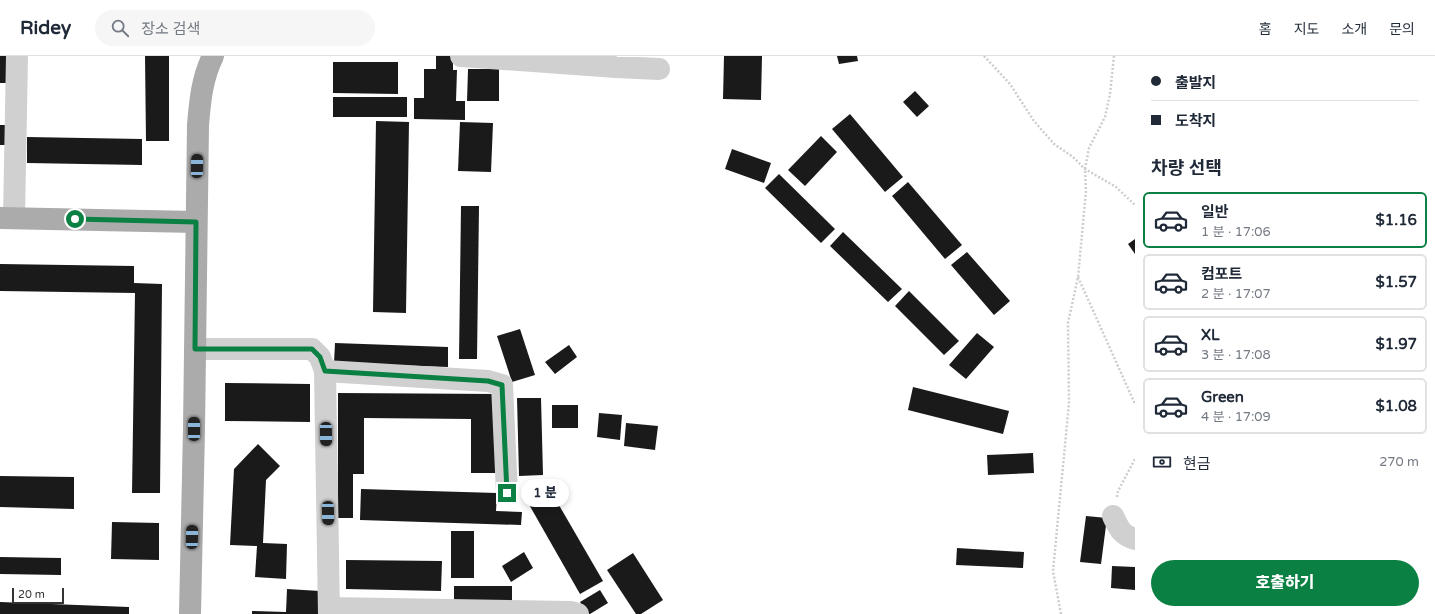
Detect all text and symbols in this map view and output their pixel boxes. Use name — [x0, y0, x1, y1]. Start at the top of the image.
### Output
search box — [95, 10, 375, 46]
text: Ridey — [20, 17, 71, 39]
icon: search — [109, 17, 131, 39]
text: 장소 검색 — [141, 20, 200, 38]
text: 홈 — [1259, 21, 1272, 38]
text: 지도 — [1294, 21, 1319, 38]
text: 소개 — [1341, 21, 1367, 38]
text: 문의 — [1389, 21, 1415, 38]
text: 출발지 — [1175, 74, 1216, 92]
text: 도착지 — [1175, 112, 1216, 130]
car — [191, 154, 203, 178]
text: 차량 선택 — [1151, 157, 1222, 179]
icon: car — [1153, 202, 1189, 238]
text: 일반 — [1201, 203, 1229, 221]
route start — [66, 210, 84, 228]
text: $1.16 — [1376, 211, 1417, 229]
text: 1 분 · 17:06 — [1201, 224, 1271, 240]
icon: car — [1153, 264, 1189, 300]
text: 컴포트 — [1201, 265, 1242, 283]
text: $1.57 — [1376, 273, 1417, 291]
text: 2 분 · 17:07 — [1201, 286, 1271, 302]
icon: car — [1153, 326, 1189, 362]
text: XL — [1201, 326, 1220, 344]
text: $1.97 — [1376, 335, 1417, 353]
text: 3 분 · 17:08 — [1201, 347, 1271, 363]
icon: car — [1153, 388, 1189, 424]
text: Green — [1201, 388, 1244, 406]
text: $1.08 — [1376, 397, 1417, 415]
text: 4 분 · 17:09 — [1201, 409, 1271, 425]
car — [188, 417, 200, 441]
car — [320, 422, 332, 446]
icon: cash — [1151, 451, 1173, 473]
text: 270 m — [1379, 454, 1419, 470]
text: 현금 — [1183, 455, 1211, 473]
callout: 1 분 — [521, 479, 569, 507]
route end — [498, 484, 516, 502]
text: 1 분 — [533, 485, 557, 501]
car — [322, 501, 334, 525]
car — [186, 525, 198, 549]
button: 호출하기 — [1151, 560, 1419, 606]
scale bar — [12, 586, 64, 605]
text: 20 m — [18, 588, 45, 601]

